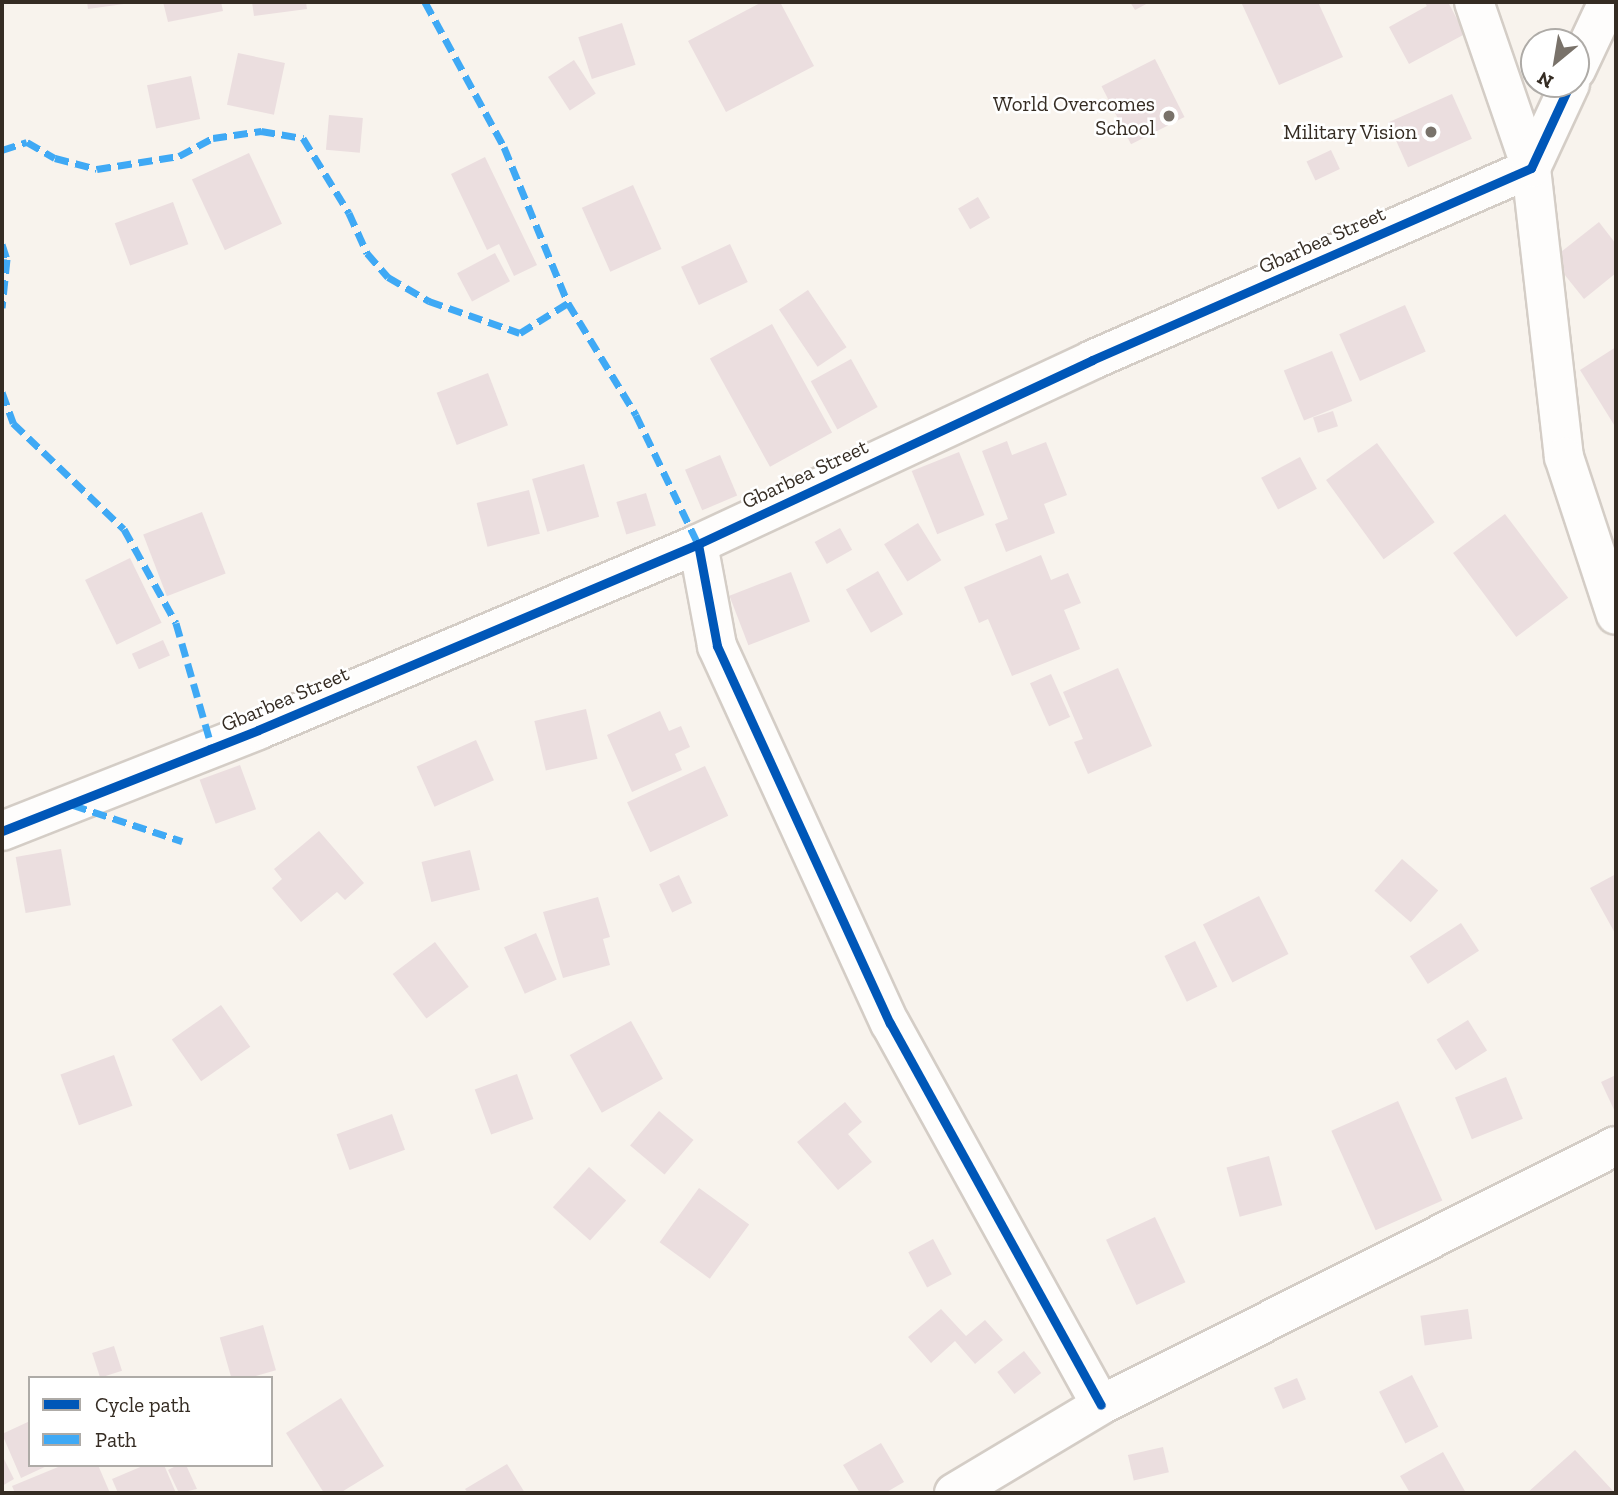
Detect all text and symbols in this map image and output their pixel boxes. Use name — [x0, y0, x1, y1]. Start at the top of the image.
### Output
north arrow — [1520, 28, 1590, 98]
text: N — [1533, 66, 1557, 93]
place label: World Overcomes School — [993, 91, 1155, 141]
marker: World Overcomes School — [1161, 108, 1177, 124]
place label: Military Vision — [1282, 119, 1417, 145]
marker: Military Vision — [1423, 124, 1439, 140]
street label: Gbarbea Street — [1255, 201, 1389, 279]
street label: Gbarbea Street — [738, 434, 872, 514]
street label: Gbarbea Street — [217, 661, 353, 737]
legend — [28, 1376, 273, 1467]
text: Cycle path — [95, 1392, 190, 1417]
text: Path — [95, 1427, 137, 1452]

